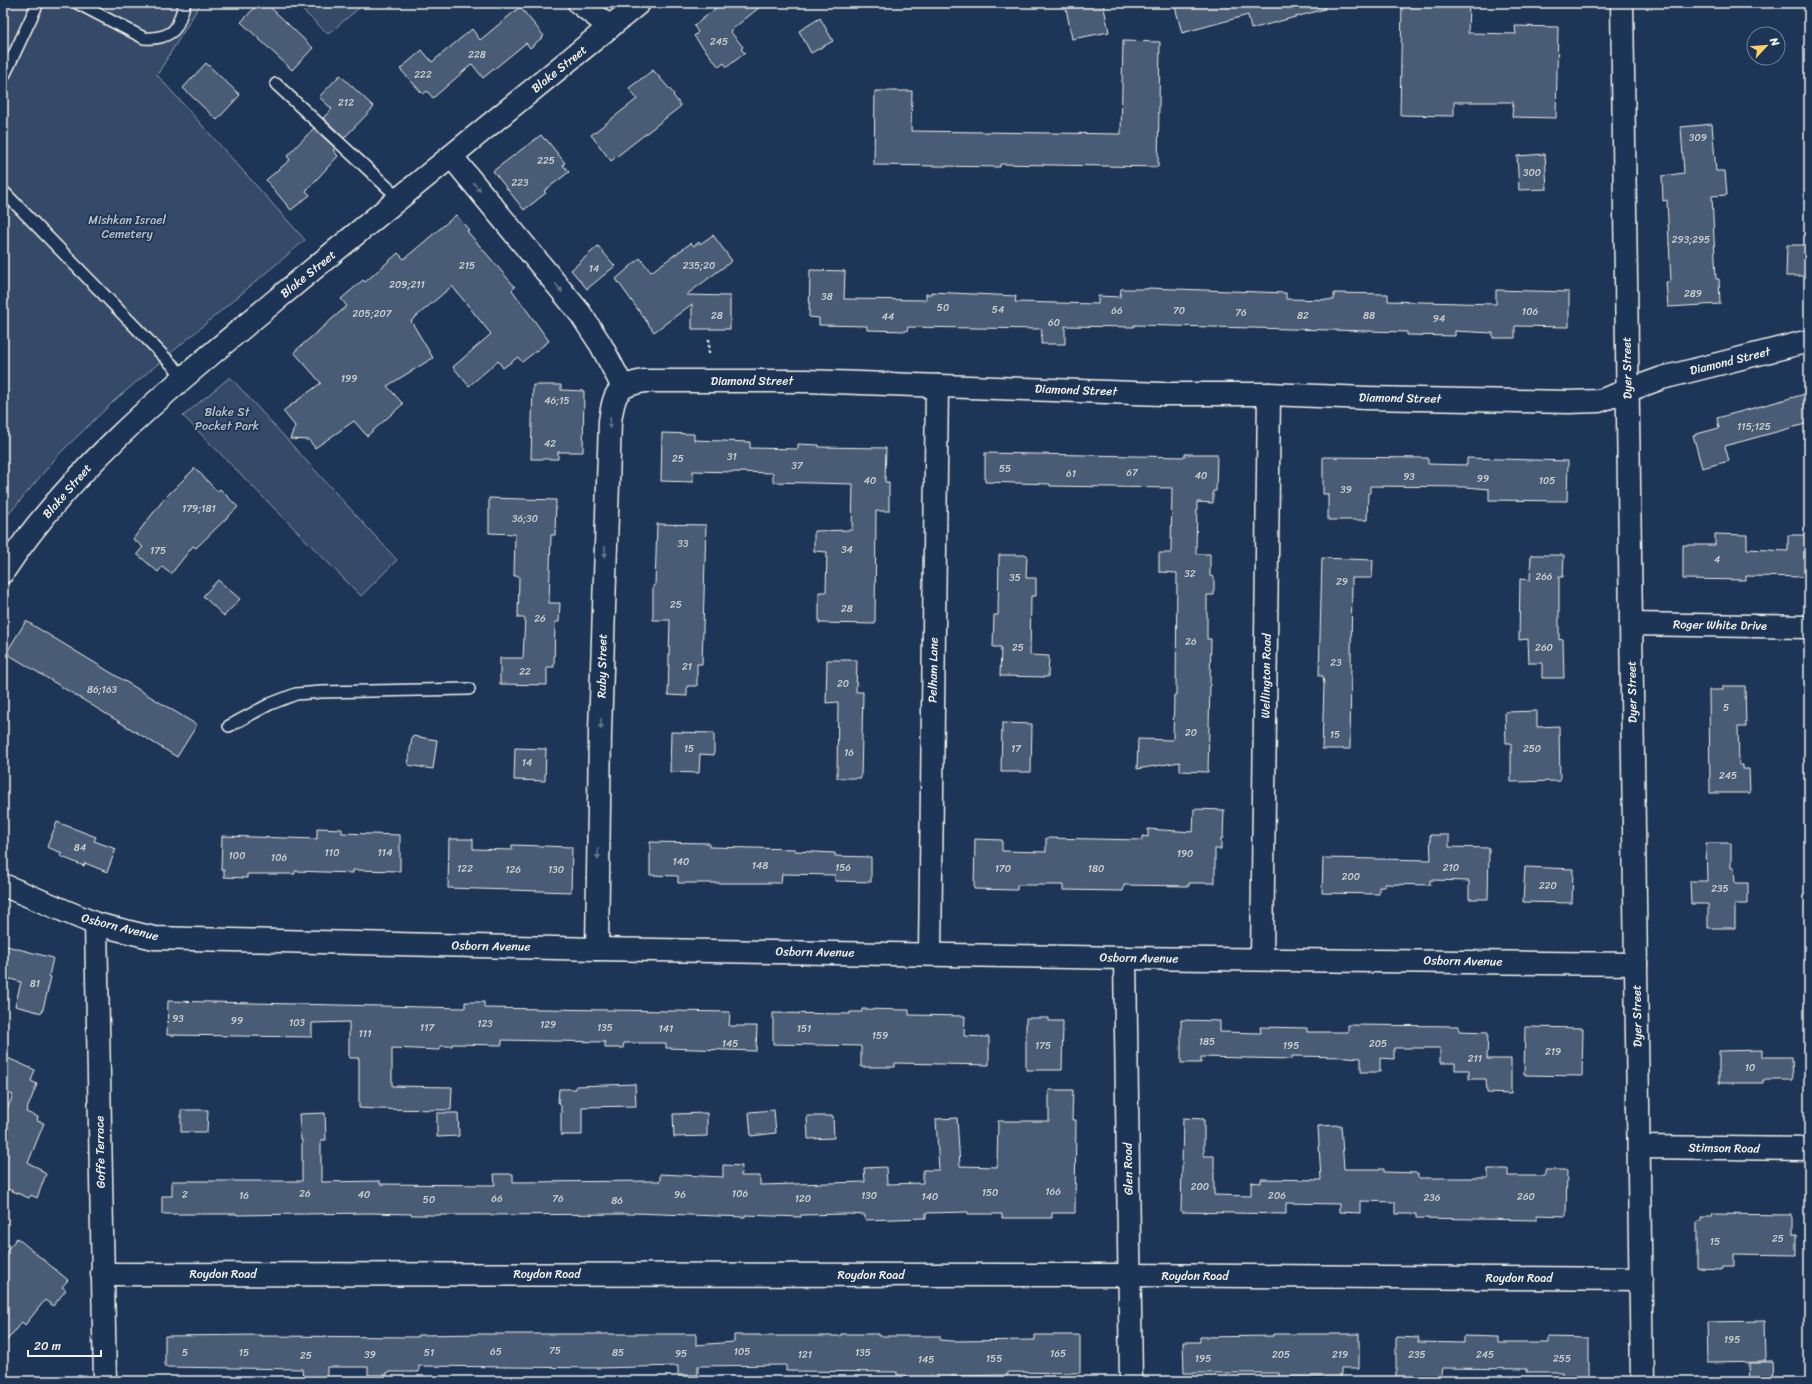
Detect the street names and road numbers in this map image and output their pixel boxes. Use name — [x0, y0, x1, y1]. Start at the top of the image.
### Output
street label: Blake Street — [526, 39, 592, 99]
street label: Blake Street — [275, 244, 341, 304]
street label: Dyer Street — [1615, 337, 1639, 399]
street label: Diamond Street — [1687, 340, 1774, 382]
street label: Diamond Street — [711, 370, 794, 392]
street label: Diamond Street — [1034, 378, 1119, 402]
street label: Diamond Street — [1359, 386, 1443, 410]
street label: Blake Street — [37, 458, 97, 524]
street label: Roger White Drive — [1673, 613, 1767, 637]
street label: Wellington Road — [1254, 632, 1278, 719]
street label: Ruby Street — [590, 634, 614, 698]
street label: Pelham Lane — [921, 637, 945, 703]
street label: Dyer Street — [1620, 661, 1644, 723]
street label: Osborn Avenue — [79, 907, 161, 947]
street label: Osborn Avenue — [451, 934, 531, 958]
street label: Osborn Avenue — [775, 940, 855, 964]
street label: Osborn Avenue — [1099, 946, 1179, 970]
street label: Osborn Avenue — [1423, 949, 1503, 973]
street label: Dyer Street — [1625, 985, 1649, 1047]
street label: Goffe Terrace — [88, 1116, 112, 1188]
street label: Stimson Road — [1688, 1136, 1761, 1160]
street label: Glen Road — [1117, 1142, 1139, 1195]
street label: Roydon Road — [189, 1263, 258, 1285]
street label: Roydon Road — [513, 1263, 582, 1285]
street label: Roydon Road — [837, 1264, 906, 1286]
street label: Roydon Road — [1161, 1265, 1230, 1287]
street label: Roydon Road — [1485, 1267, 1554, 1289]

